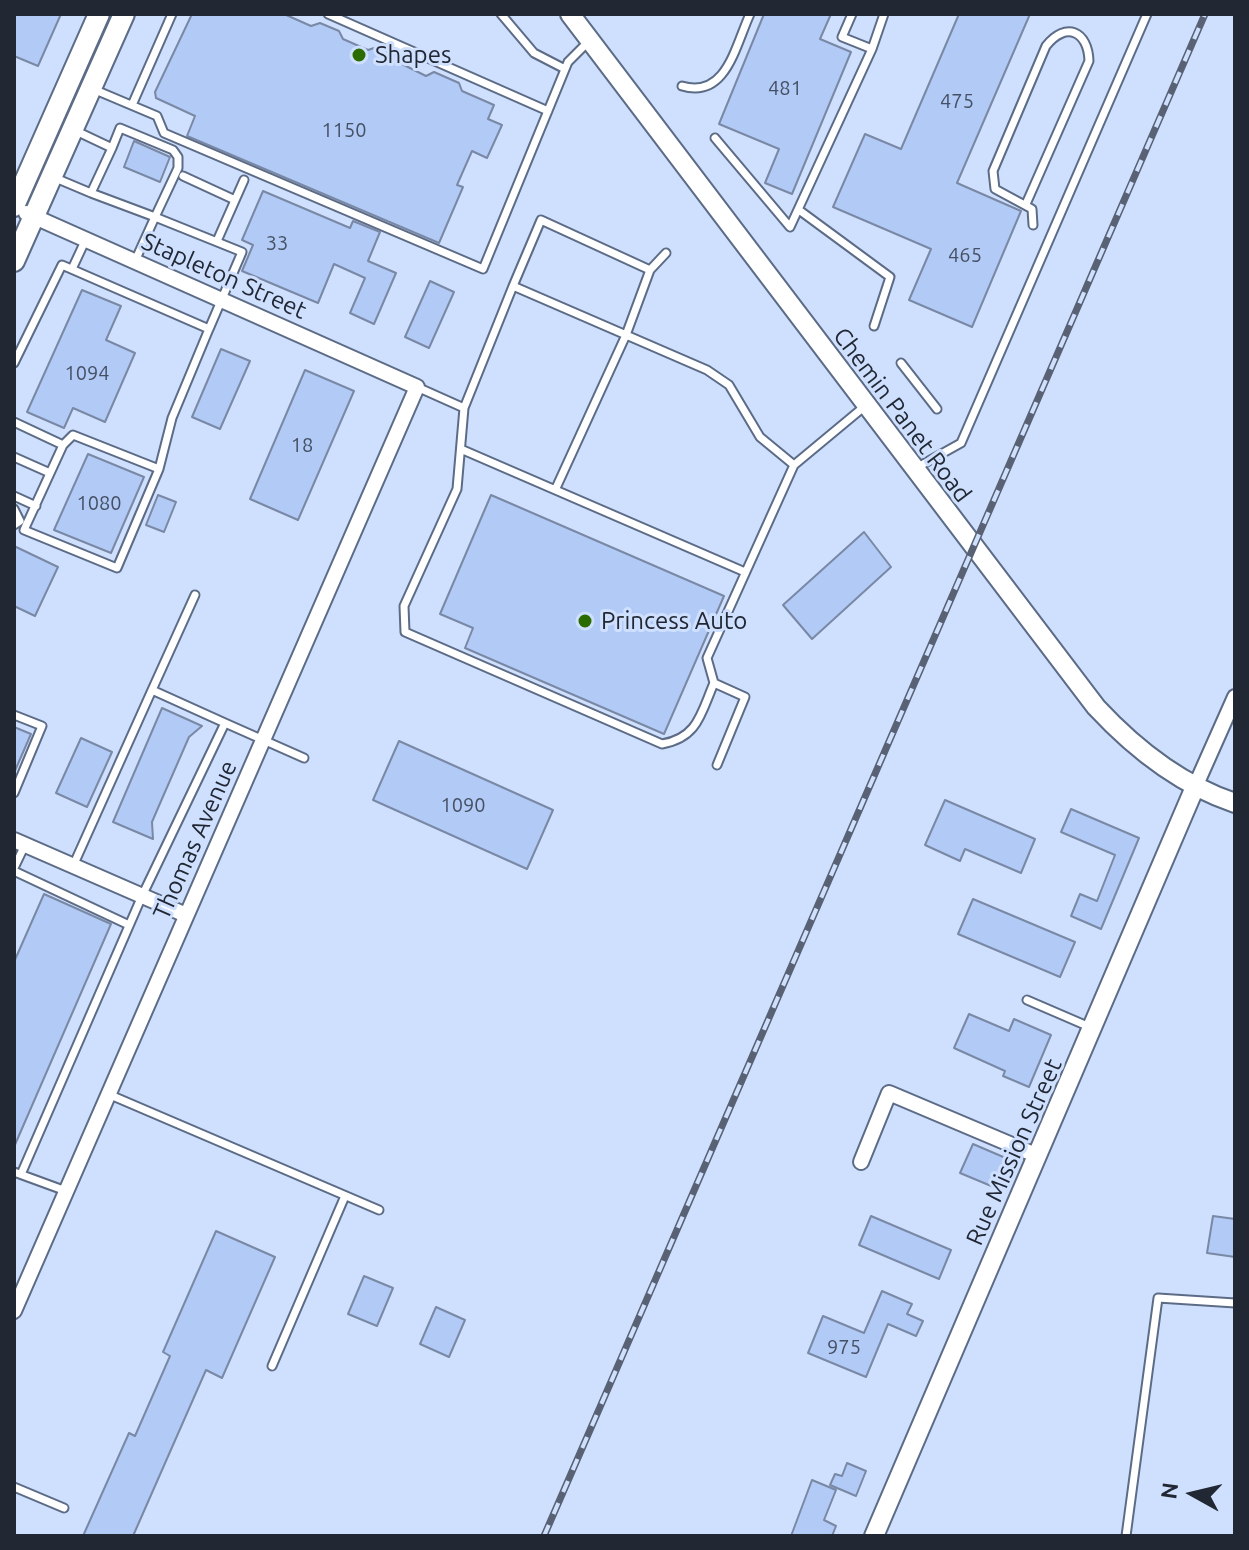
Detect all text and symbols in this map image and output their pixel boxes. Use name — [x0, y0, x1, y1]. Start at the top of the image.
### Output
place label: Shapes — [375, 41, 451, 69]
marker: Shapes — [350, 46, 368, 64]
house number: 481 — [768, 76, 802, 100]
house number: 475 — [940, 89, 974, 113]
house number: 1150 — [321, 118, 367, 142]
street label: Stapleton Street — [137, 227, 311, 325]
house number: 33 — [266, 231, 288, 255]
house number: 465 — [948, 243, 982, 267]
street label: Chemin Panet Road — [827, 322, 977, 508]
house number: 1094 — [64, 361, 110, 385]
house number: 18 — [291, 433, 313, 457]
house number: 1080 — [76, 491, 122, 515]
place label: Princess Auto — [601, 607, 747, 635]
marker: Princess Auto — [576, 612, 594, 630]
street label: Thomas Avenue — [147, 756, 243, 924]
house number: 1090 — [440, 793, 486, 817]
street label: Rue Mission Street — [960, 1054, 1068, 1250]
house number: 975 — [827, 1335, 861, 1359]
north arrow — [1153, 1454, 1233, 1534]
text: N — [1155, 1481, 1182, 1500]

